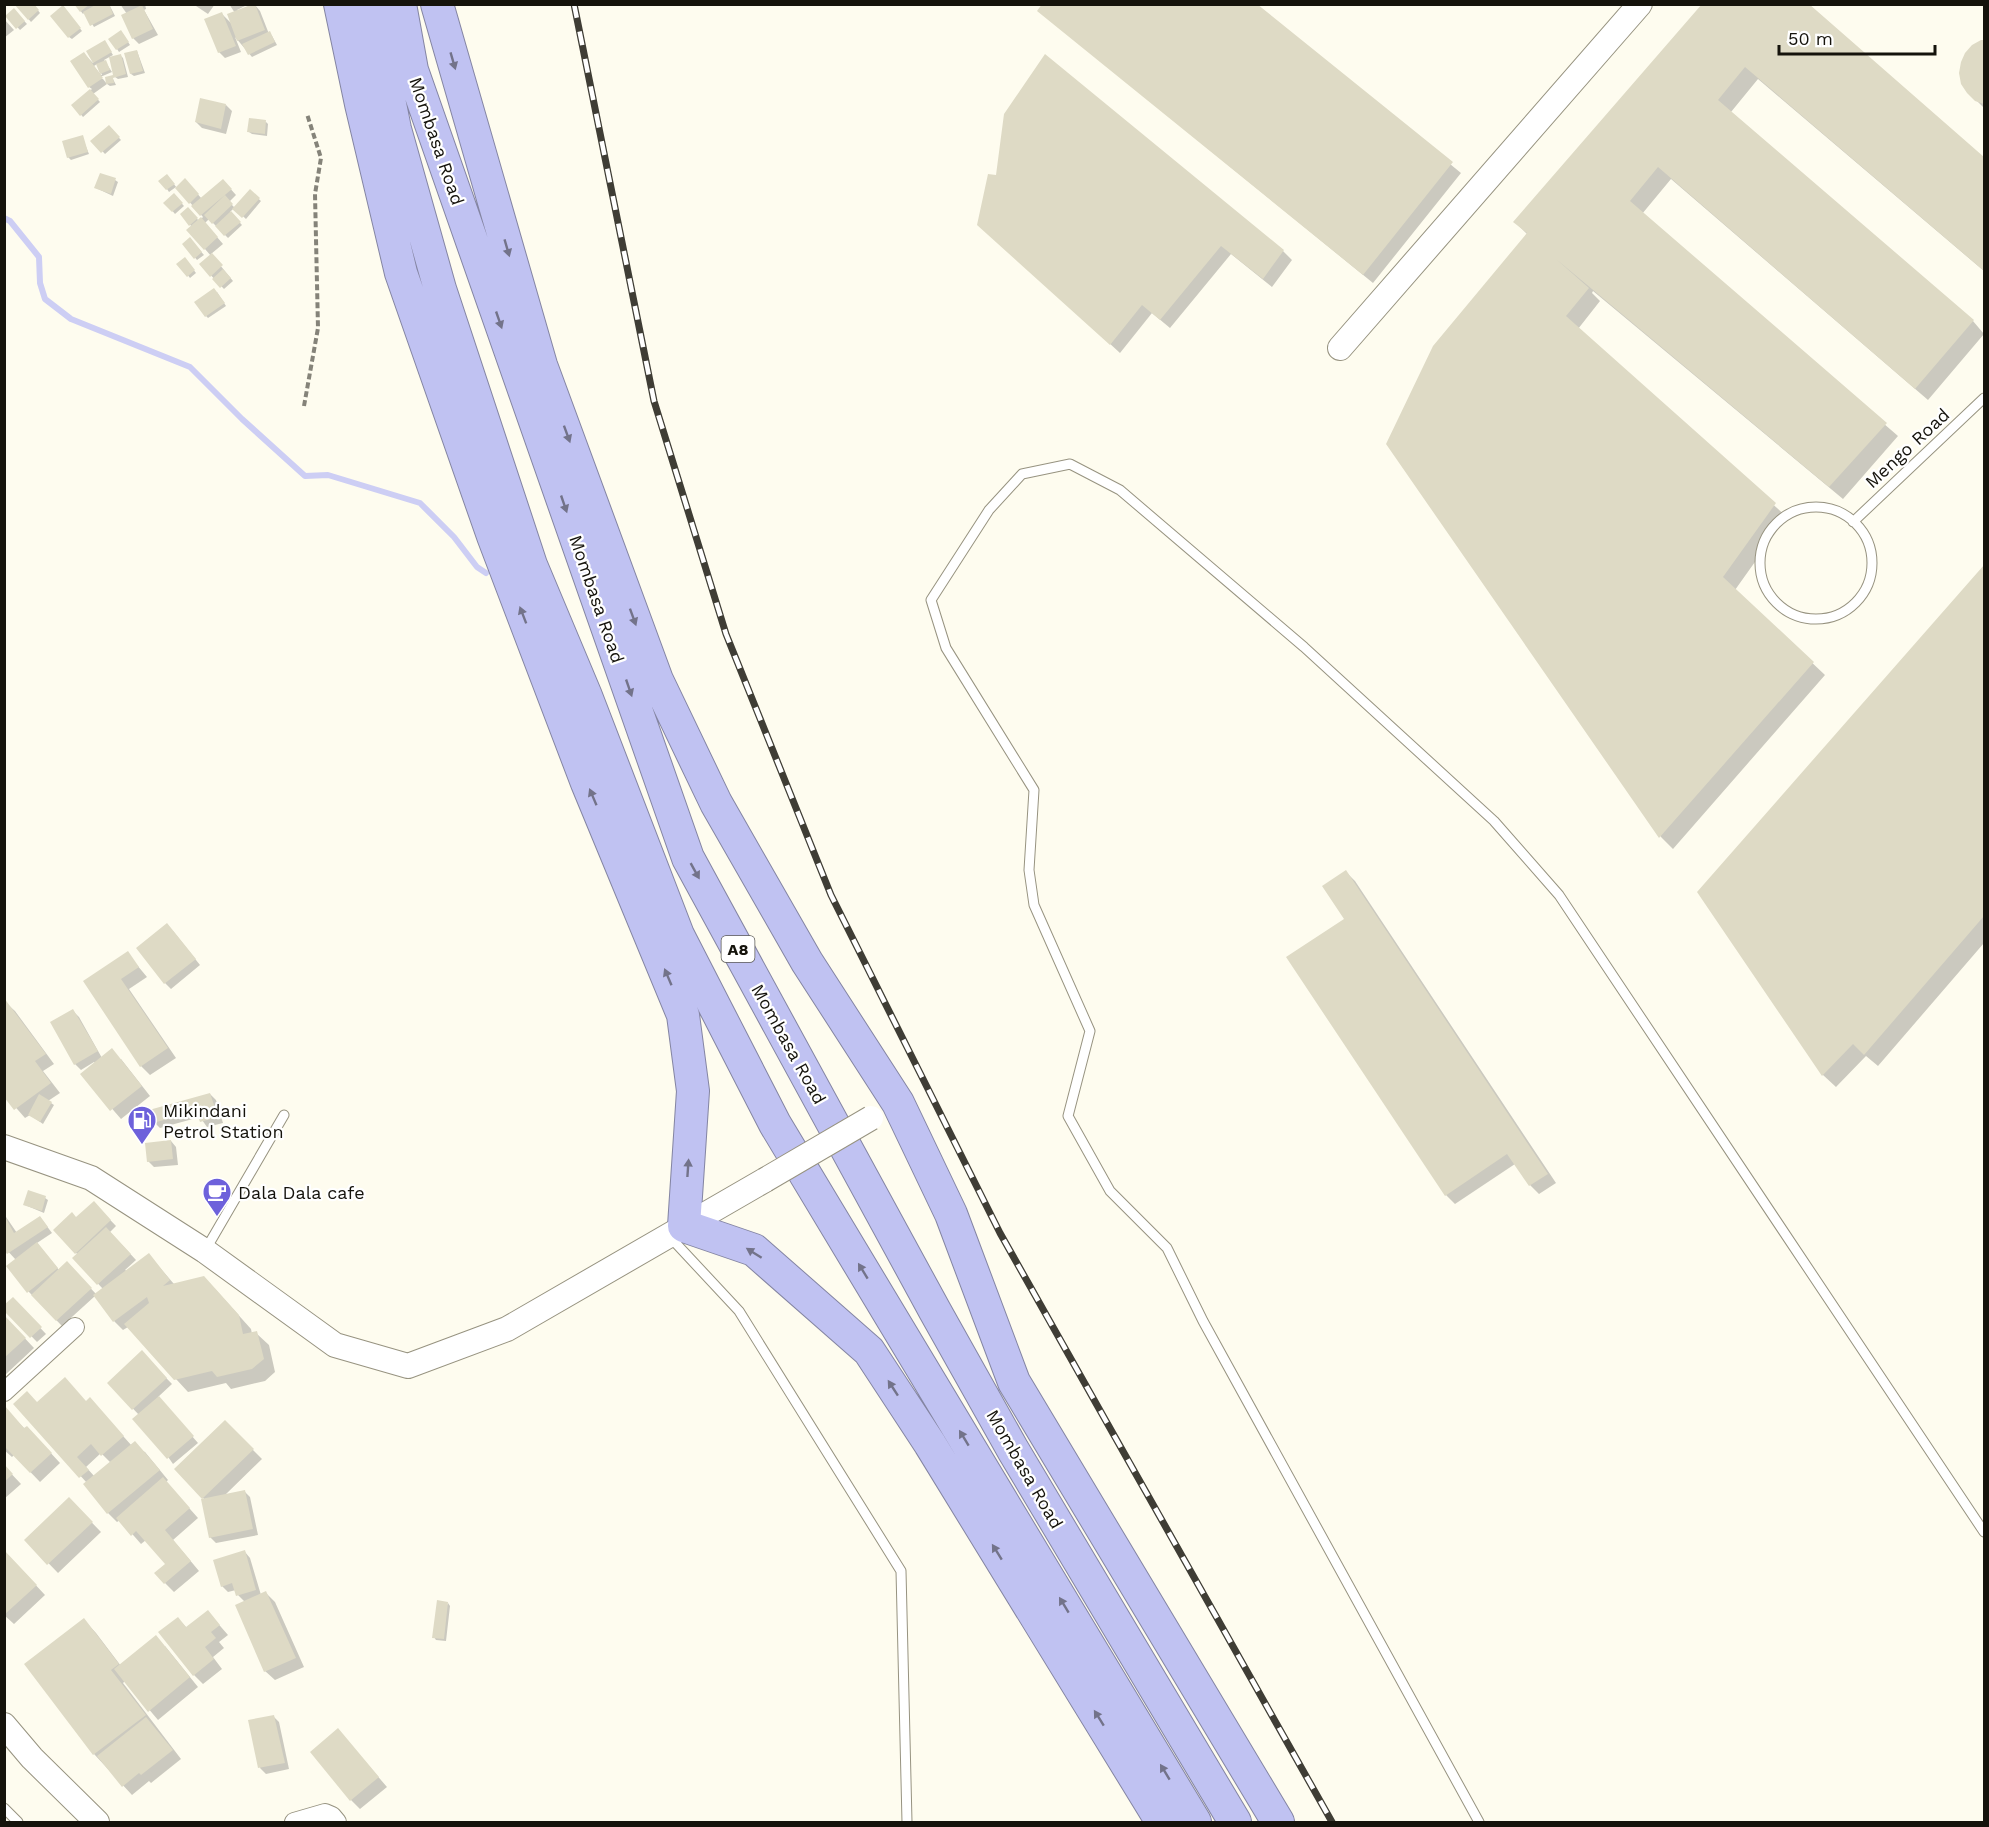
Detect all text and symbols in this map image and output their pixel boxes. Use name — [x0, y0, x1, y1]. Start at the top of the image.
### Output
scale bar — [1779, 18, 1935, 56]
text: 50 m — [1788, 28, 1833, 49]
one-way arrow — [449, 52, 458, 70]
street label: Mombasa Road — [405, 74, 469, 208]
one-way arrow — [503, 239, 512, 257]
one-way arrow — [495, 311, 505, 329]
street label: Mengo Road — [1861, 404, 1953, 492]
one-way arrow — [562, 425, 572, 443]
one-way arrow — [560, 495, 570, 513]
street label: Mombasa Road — [565, 532, 629, 666]
one-way arrow — [518, 606, 527, 624]
one-way arrow — [629, 608, 639, 626]
one-way arrow — [624, 679, 634, 697]
one-way arrow — [588, 788, 597, 806]
one-way arrow — [690, 863, 700, 880]
road number: A8 — [722, 936, 754, 962]
one-way arrow — [663, 968, 672, 986]
street label: Mombasa Road — [747, 980, 831, 1108]
place label: Mikindani Petrol Station — [163, 1100, 284, 1142]
fuel station icon: Mikindani Petrol Station — [126, 1104, 158, 1146]
one-way arrow — [683, 1159, 692, 1178]
cafe icon: Dala Dala cafe — [201, 1176, 233, 1218]
place label: Dala Dala cafe — [238, 1182, 365, 1203]
one-way arrow — [746, 1247, 763, 1258]
one-way arrow — [858, 1263, 869, 1279]
one-way arrow — [887, 1380, 899, 1396]
street label: Mombasa Road — [982, 1406, 1068, 1532]
one-way arrow — [958, 1430, 969, 1446]
one-way arrow — [992, 1544, 1003, 1560]
one-way arrow — [1059, 1597, 1070, 1613]
one-way arrow — [1094, 1710, 1105, 1726]
one-way arrow — [1159, 1764, 1170, 1780]

